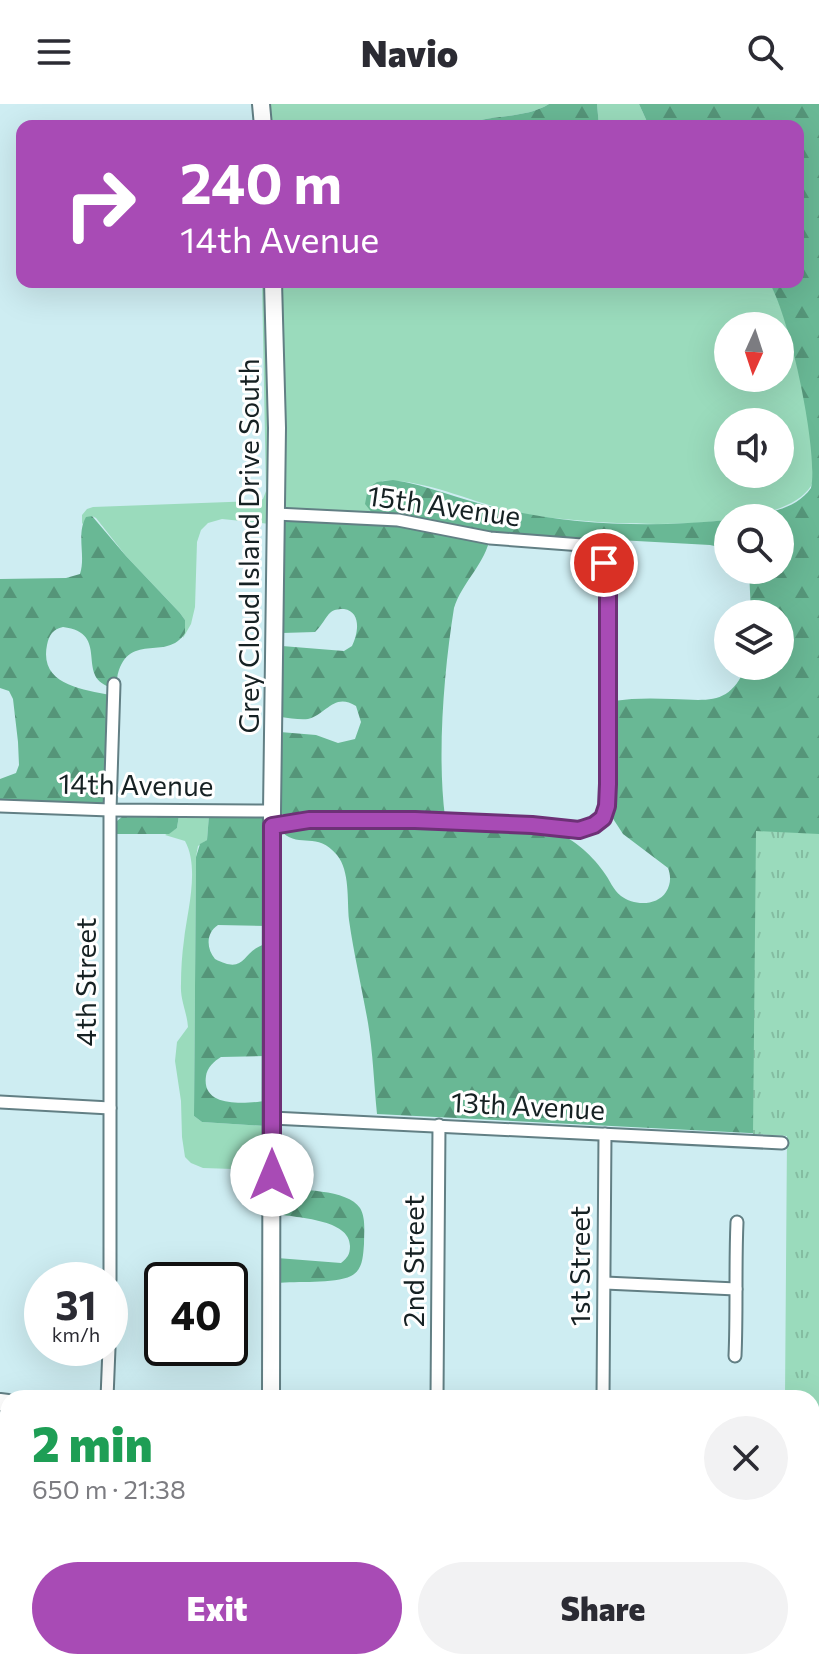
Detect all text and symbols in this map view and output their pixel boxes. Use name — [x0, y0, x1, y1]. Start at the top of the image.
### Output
icon: menu — [32, 30, 76, 74]
text: Navio — [361, 30, 458, 74]
icon: search — [743, 30, 787, 74]
text: 240 m — [180, 147, 342, 216]
icon: right — [48, 152, 152, 256]
text: 14th Avenue — [180, 216, 379, 260]
north arrow — [714, 312, 794, 392]
map controls — [714, 312, 794, 680]
street label: Grey Cloud Island Drive South — [231, 359, 265, 733]
button: sound — [714, 408, 794, 488]
street label: 15th Avenue — [365, 477, 523, 533]
button: search — [714, 504, 794, 584]
pin — [570, 529, 638, 597]
icon: arrive — [582, 541, 626, 585]
button: layers — [714, 600, 794, 680]
street label: 14th Avenue — [58, 766, 214, 802]
street label: 4th Street — [68, 918, 102, 1046]
street label: 13th Avenue — [450, 1084, 606, 1126]
position arrow — [230, 1133, 314, 1217]
street label: 2nd Street — [396, 1195, 430, 1327]
street label: 1st Street — [562, 1206, 596, 1326]
speed limit sign: 40 — [144, 1262, 248, 1366]
text: 31 — [55, 1279, 97, 1328]
text: km/h — [52, 1322, 100, 1346]
text: 2 min — [32, 1413, 153, 1472]
button: close — [704, 1416, 788, 1500]
text: 650 m · 21:38 — [32, 1473, 186, 1504]
button: Exit — [32, 1562, 402, 1654]
button: Share — [418, 1562, 788, 1654]

